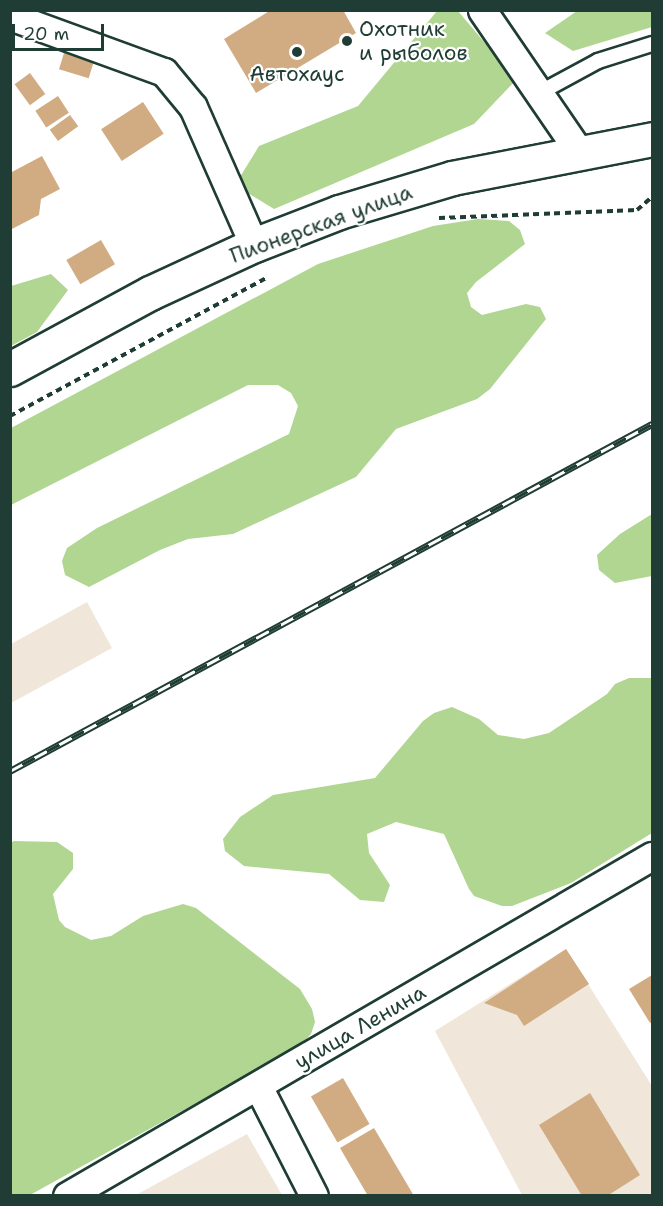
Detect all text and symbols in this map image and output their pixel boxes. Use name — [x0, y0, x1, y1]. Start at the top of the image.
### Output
scale bar — [15, 12, 106, 50]
place label: Охотник и рыболов — [359, 16, 468, 66]
text: 20 m — [23, 22, 69, 46]
marker: Охотник и рыболов — [340, 34, 354, 48]
marker: Автохаус — [290, 45, 304, 59]
place label: Автохаус — [249, 61, 345, 87]
street label: Пионерская улица — [226, 179, 416, 269]
street label: улица Ленина — [290, 979, 430, 1075]

